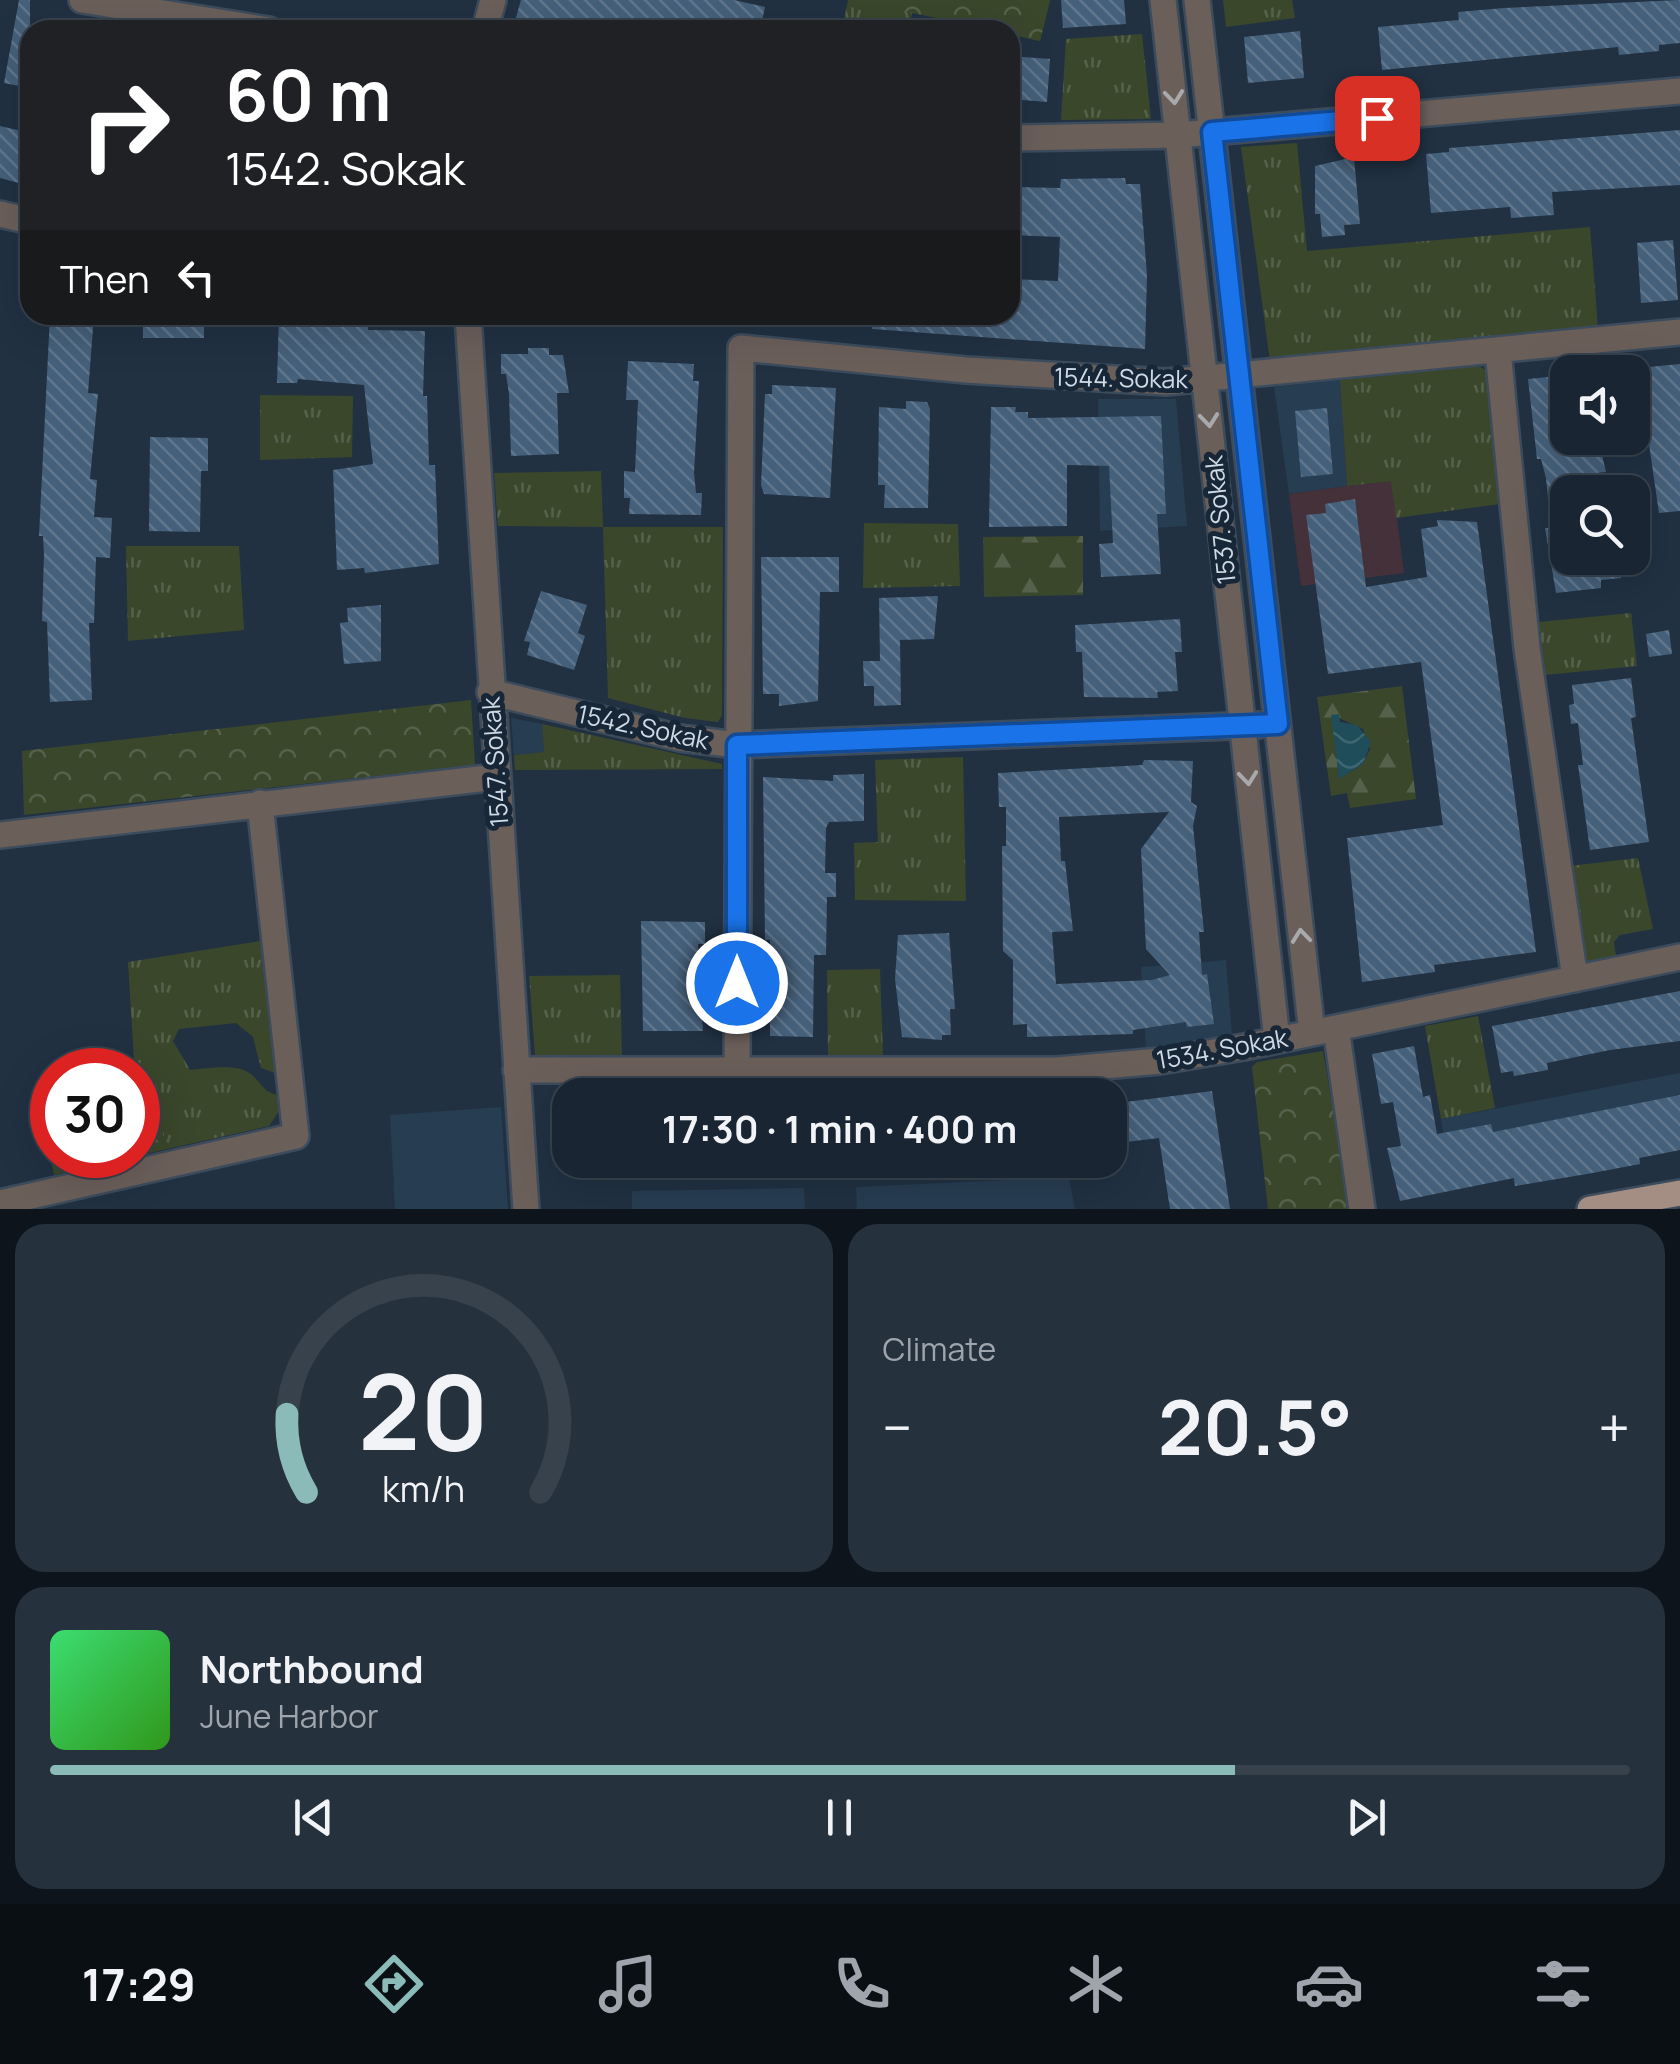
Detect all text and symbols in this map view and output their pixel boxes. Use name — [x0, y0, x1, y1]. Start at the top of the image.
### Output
text: 60 m — [225, 46, 392, 142]
icon: right — [60, 60, 190, 190]
pin — [1335, 76, 1420, 161]
one-way arrow — [1162, 89, 1184, 105]
icon: arrive — [1350, 91, 1405, 146]
text: 1542. Sokak — [225, 137, 465, 199]
icon: left — [169, 250, 224, 305]
text: Then — [60, 252, 149, 304]
map controls — [1550, 355, 1650, 575]
button: sound — [1550, 355, 1650, 455]
street label: 1544. Sokak — [1054, 359, 1189, 396]
one-way arrow — [1198, 412, 1219, 428]
street label: 1537. Sokak — [1195, 453, 1244, 586]
button: search — [1550, 475, 1650, 575]
street label: 1547. Sokak — [472, 695, 516, 828]
street label: 1542. Sokak — [574, 696, 713, 758]
one-way arrow — [1237, 770, 1258, 786]
one-way arrow — [1291, 928, 1312, 944]
position arrow — [685, 931, 789, 1035]
street label: 1534. Sokak — [1154, 1020, 1291, 1077]
speed limit sign: 30 — [30, 1048, 160, 1178]
text: 17:30 · 1 min · 400 m — [662, 1102, 1017, 1154]
text: Climate — [883, 1327, 996, 1371]
text: 20 — [359, 1339, 489, 1481]
text: 20.5° — [1158, 1375, 1352, 1478]
text: − — [883, 1389, 912, 1465]
text: + — [1598, 1389, 1630, 1465]
text: km/h — [382, 1464, 465, 1513]
text: Northbound — [200, 1642, 424, 1694]
text: June Harbor — [200, 1694, 378, 1738]
icon: previous — [286, 1790, 341, 1845]
icon: pause — [812, 1790, 867, 1845]
icon: next — [1339, 1790, 1394, 1845]
icon: directions — [359, 1949, 429, 2019]
icon: music — [593, 1949, 663, 2019]
icon: phone — [827, 1949, 897, 2019]
icon: climate — [1061, 1949, 1131, 2019]
icon: car — [1294, 1949, 1364, 2019]
icon: filters — [1528, 1949, 1598, 2019]
text: 17:29 — [82, 1953, 196, 2015]

